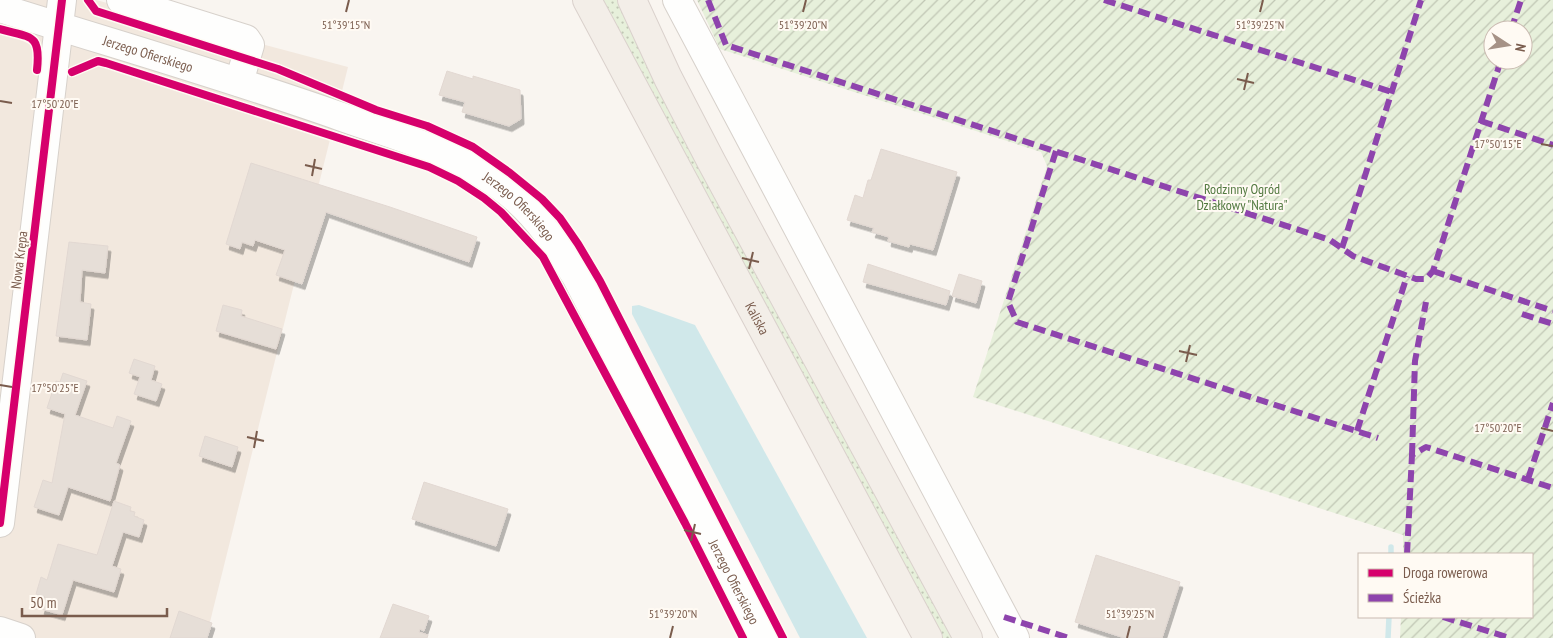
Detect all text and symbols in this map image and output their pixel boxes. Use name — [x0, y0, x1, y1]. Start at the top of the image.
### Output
text: 51°39'15"N — [322, 17, 370, 32]
text: 51°39'20"N — [779, 17, 827, 32]
text: 51°39'25"N — [1236, 17, 1284, 32]
north arrow — [1483, 20, 1533, 70]
street label: Jerzego Ofierskiego — [100, 31, 195, 76]
text: N — [1511, 42, 1530, 53]
text: 17°50'20"E — [31, 96, 79, 111]
text: 17°50'15"E — [1474, 136, 1522, 151]
street label: Jerzego Ofierskiego — [479, 167, 559, 244]
park label: Rodzinny Ogród Działkowy "Natura" — [1196, 180, 1288, 214]
street label: Nowa Krępa — [7, 230, 31, 290]
street label: Kaliska — [741, 299, 773, 338]
text: 17°50'25"E — [31, 380, 79, 395]
text: 17°50'20"E — [1474, 420, 1522, 435]
street label: Jerzego Ofierskiego — [704, 535, 763, 627]
legend — [1358, 553, 1533, 618]
text: Droga rowerowa — [1403, 563, 1488, 582]
scale bar — [22, 586, 168, 618]
text: Ścieżka — [1403, 588, 1441, 607]
text: 50 m — [30, 593, 56, 612]
text: 51°39'20"N — [649, 606, 697, 621]
text: 51°39'25"N — [1106, 606, 1154, 621]

